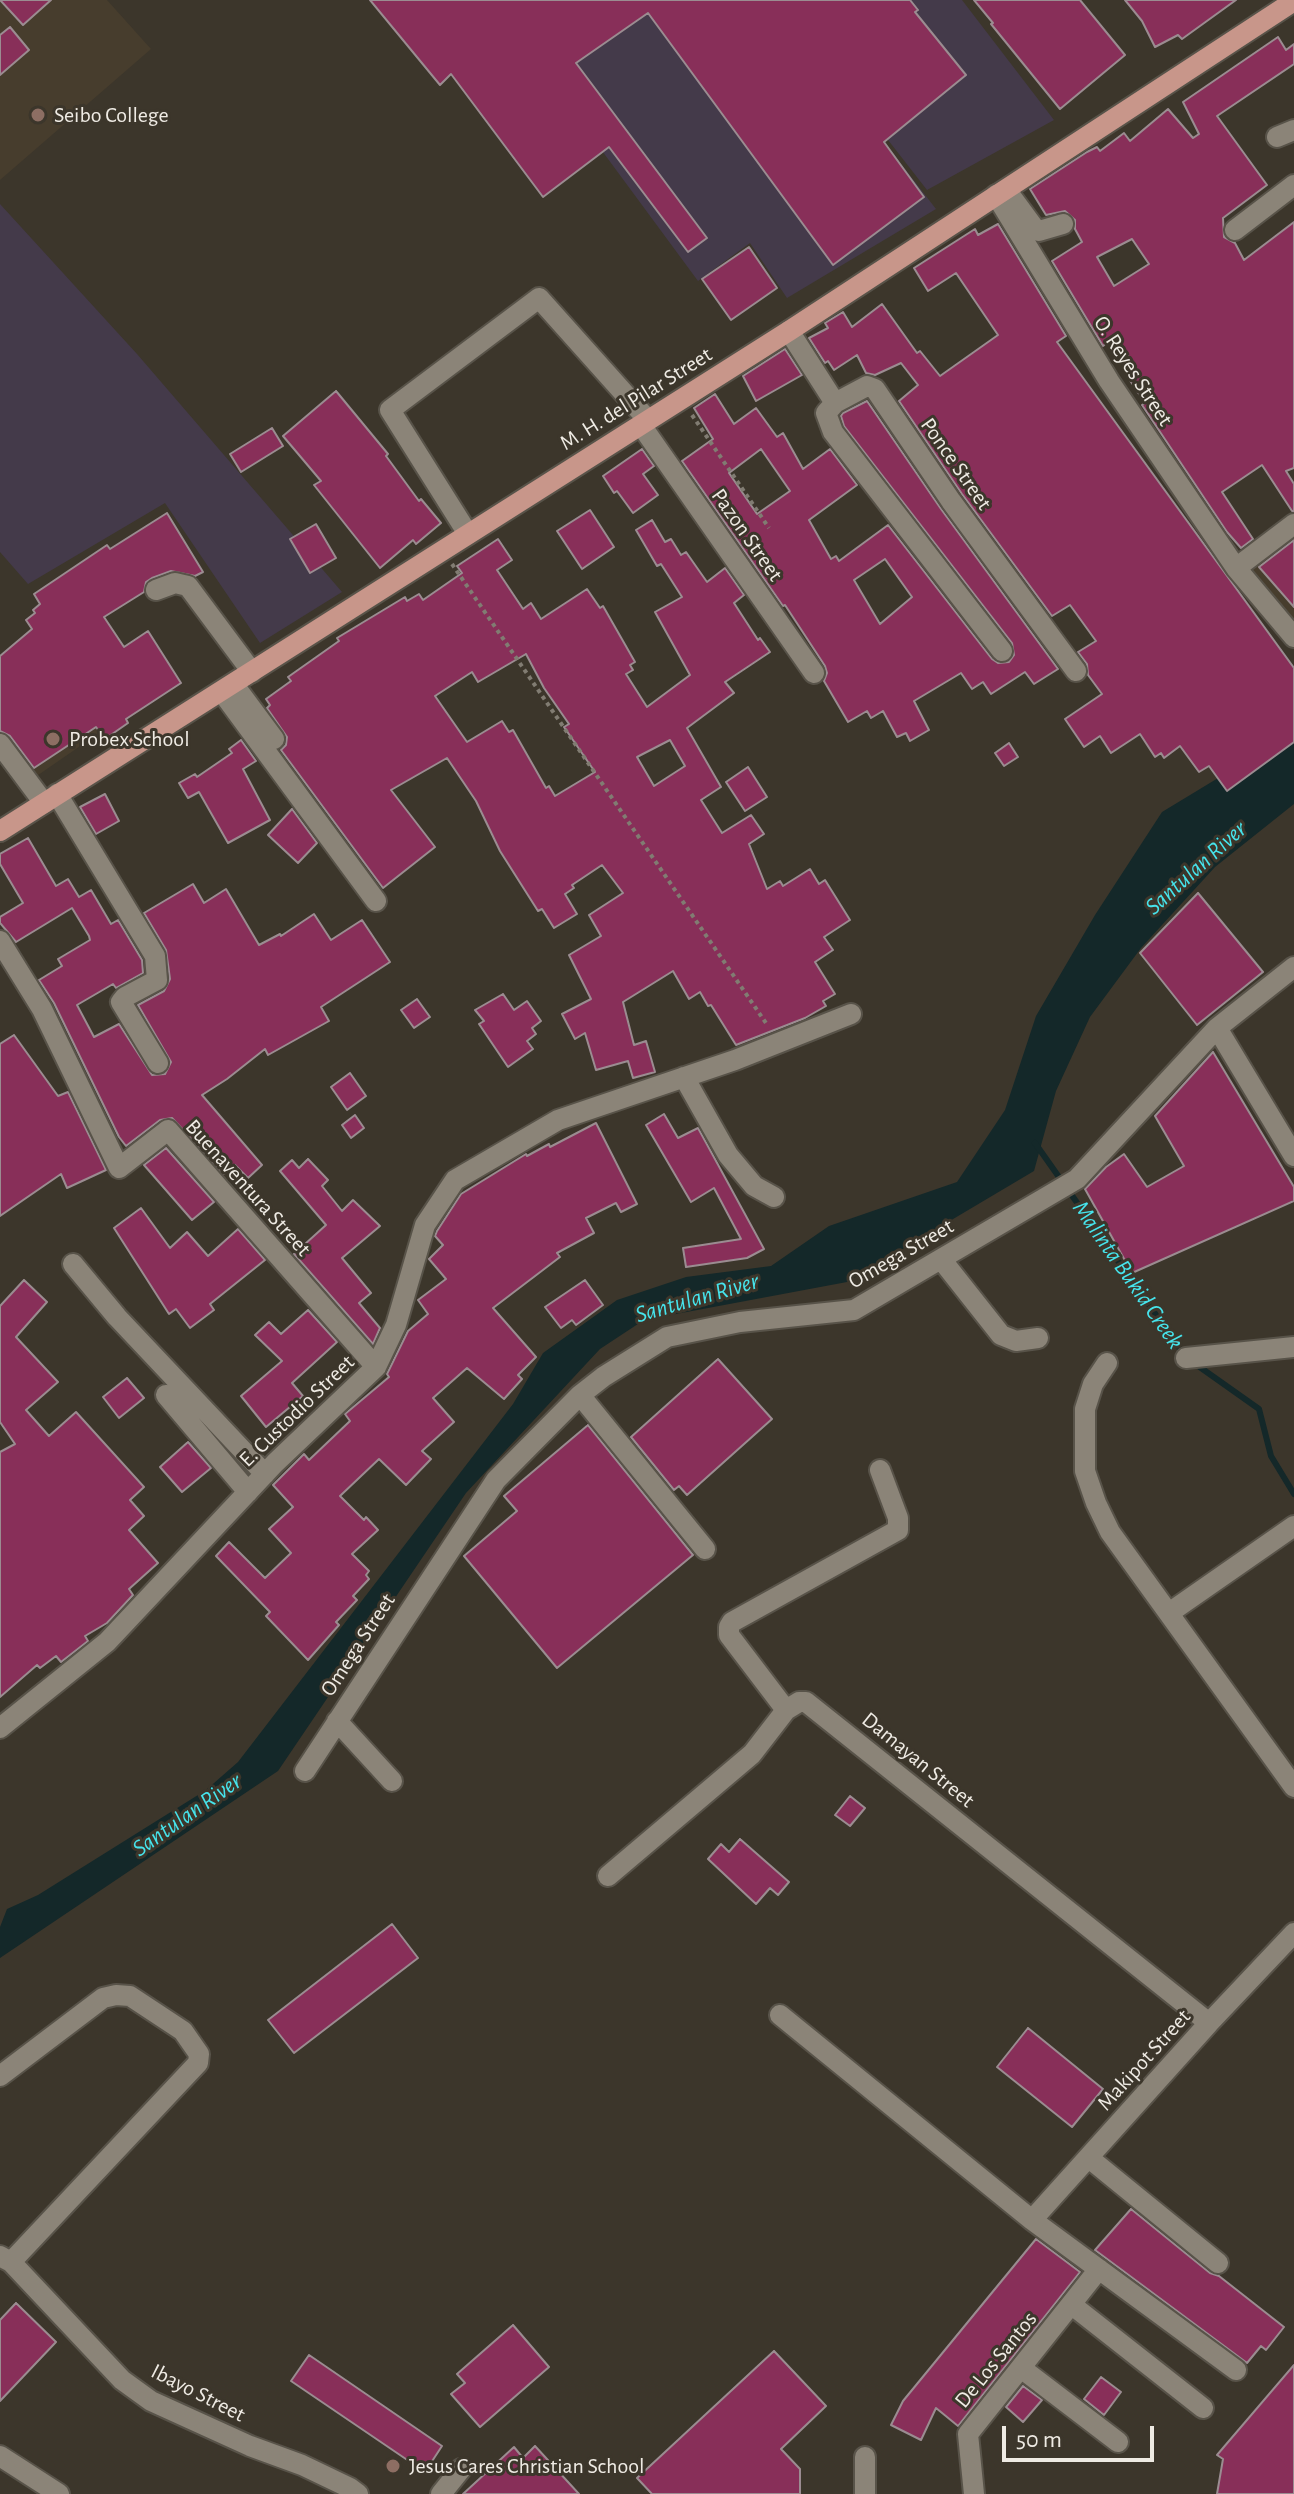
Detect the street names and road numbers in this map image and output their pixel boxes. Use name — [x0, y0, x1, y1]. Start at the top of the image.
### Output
street label: O. Reyes Street — [1088, 311, 1178, 431]
street label: M. H. del Pilar Street — [555, 342, 717, 456]
street label: Ponce Street — [915, 413, 997, 515]
street label: Pazon Street — [705, 484, 789, 586]
street label: Buenaventura Street — [180, 1114, 316, 1262]
street label: Omega Street — [844, 1213, 958, 1295]
street label: E. Custodio Street — [234, 1349, 360, 1473]
street label: Omega Street — [315, 1589, 401, 1701]
street label: Damayan Street — [856, 1707, 980, 1813]
street label: Makipot Street — [1092, 2004, 1196, 2116]
street label: De Los Santos — [949, 2307, 1043, 2413]
street label: Ibayo Street — [146, 2358, 250, 2428]

